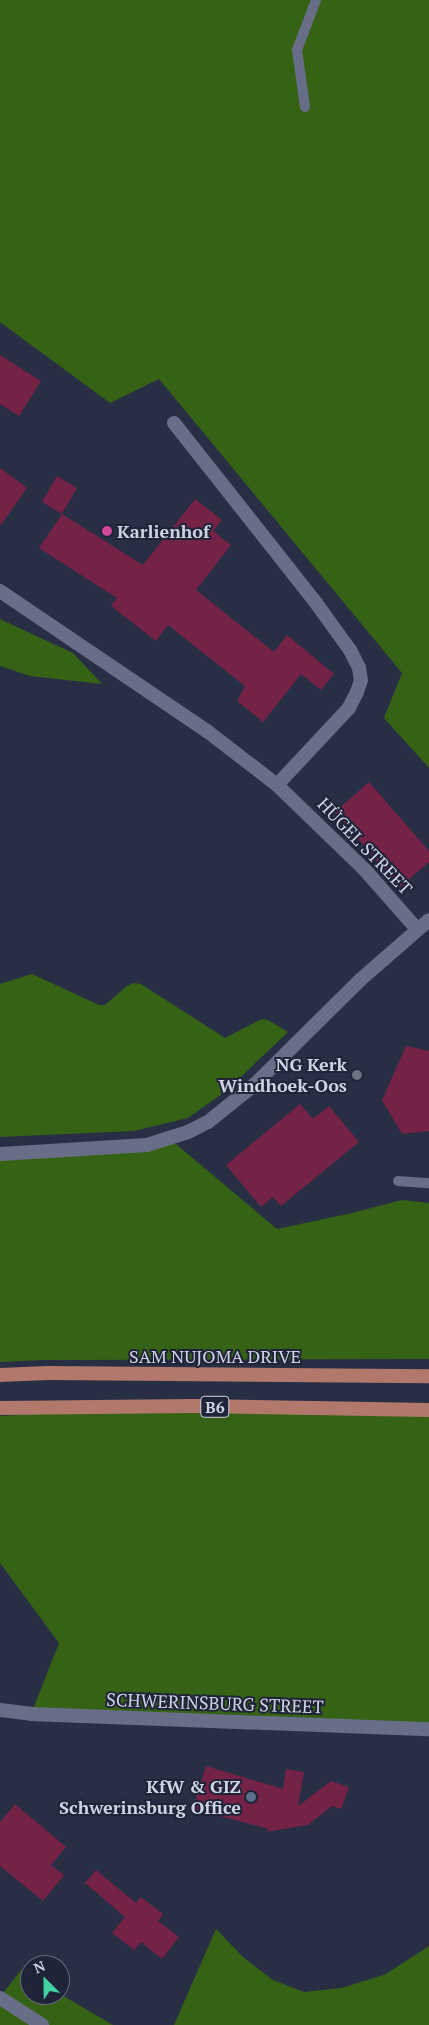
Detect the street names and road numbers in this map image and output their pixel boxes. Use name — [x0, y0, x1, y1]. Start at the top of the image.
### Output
street label: HÜGEL STREET — [313, 793, 417, 899]
street label: SAM NUJOMA DRIVE — [129, 1345, 301, 1367]
road number: B6 — [200, 1394, 230, 1420]
street label: SCHWERINSBURG STREET — [106, 1688, 324, 1718]

